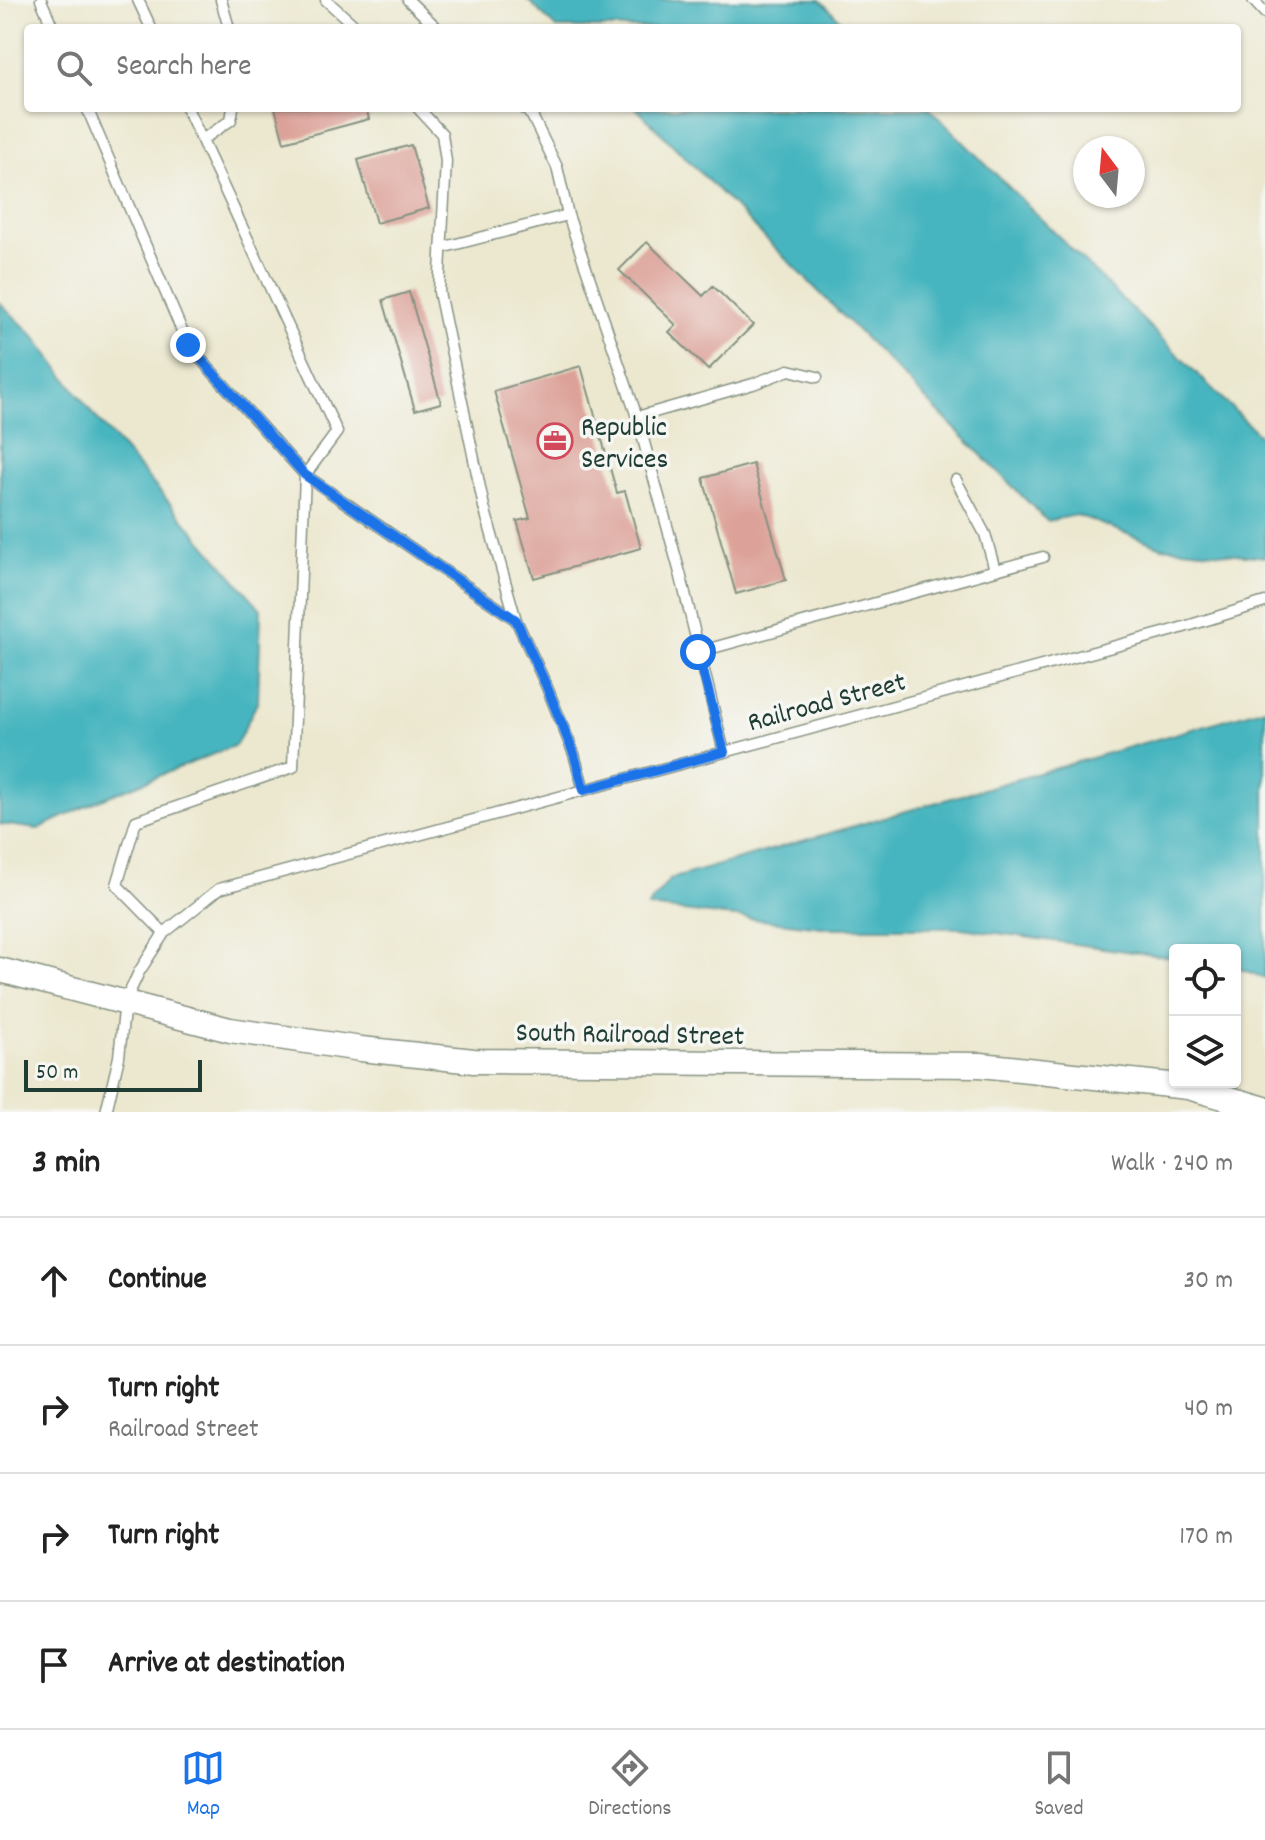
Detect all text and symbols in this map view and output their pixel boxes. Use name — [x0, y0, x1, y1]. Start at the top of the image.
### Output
search box — [24, 24, 1241, 112]
icon: search — [52, 46, 96, 90]
text: Search here — [116, 47, 252, 90]
north arrow — [1073, 136, 1145, 208]
route end — [170, 327, 206, 363]
place label: Republic Services — [581, 410, 668, 482]
office icon: Republic Services — [536, 422, 574, 460]
route start — [680, 634, 716, 670]
street label: Railroad Street — [744, 665, 911, 745]
map controls — [1169, 944, 1241, 1088]
button: locate — [1169, 944, 1241, 1016]
street label: South Railroad Street — [515, 1015, 745, 1059]
button: layers — [1169, 1016, 1241, 1088]
scale bar — [24, 1056, 202, 1092]
text: 50 m — [36, 1058, 78, 1089]
text: 3 min — [32, 1140, 100, 1189]
text: Walk · 240 m — [1111, 1146, 1233, 1183]
icon: ahead — [32, 1259, 76, 1303]
text: Continue — [108, 1260, 207, 1303]
text: 30 m — [1183, 1263, 1233, 1300]
text: Turn right — [108, 1369, 219, 1412]
icon: right — [32, 1387, 76, 1431]
text: 40 m — [1184, 1391, 1233, 1428]
text: Railroad Street — [108, 1412, 259, 1449]
icon: right — [32, 1515, 76, 1559]
text: Turn right — [108, 1516, 219, 1559]
text: 170 m — [1179, 1519, 1233, 1556]
icon: arrive — [32, 1643, 76, 1687]
text: Arrive at destination — [108, 1644, 345, 1687]
tab: Map — [181, 1746, 225, 1825]
tab: Directions — [588, 1746, 672, 1825]
tab: Saved — [1034, 1746, 1084, 1825]

